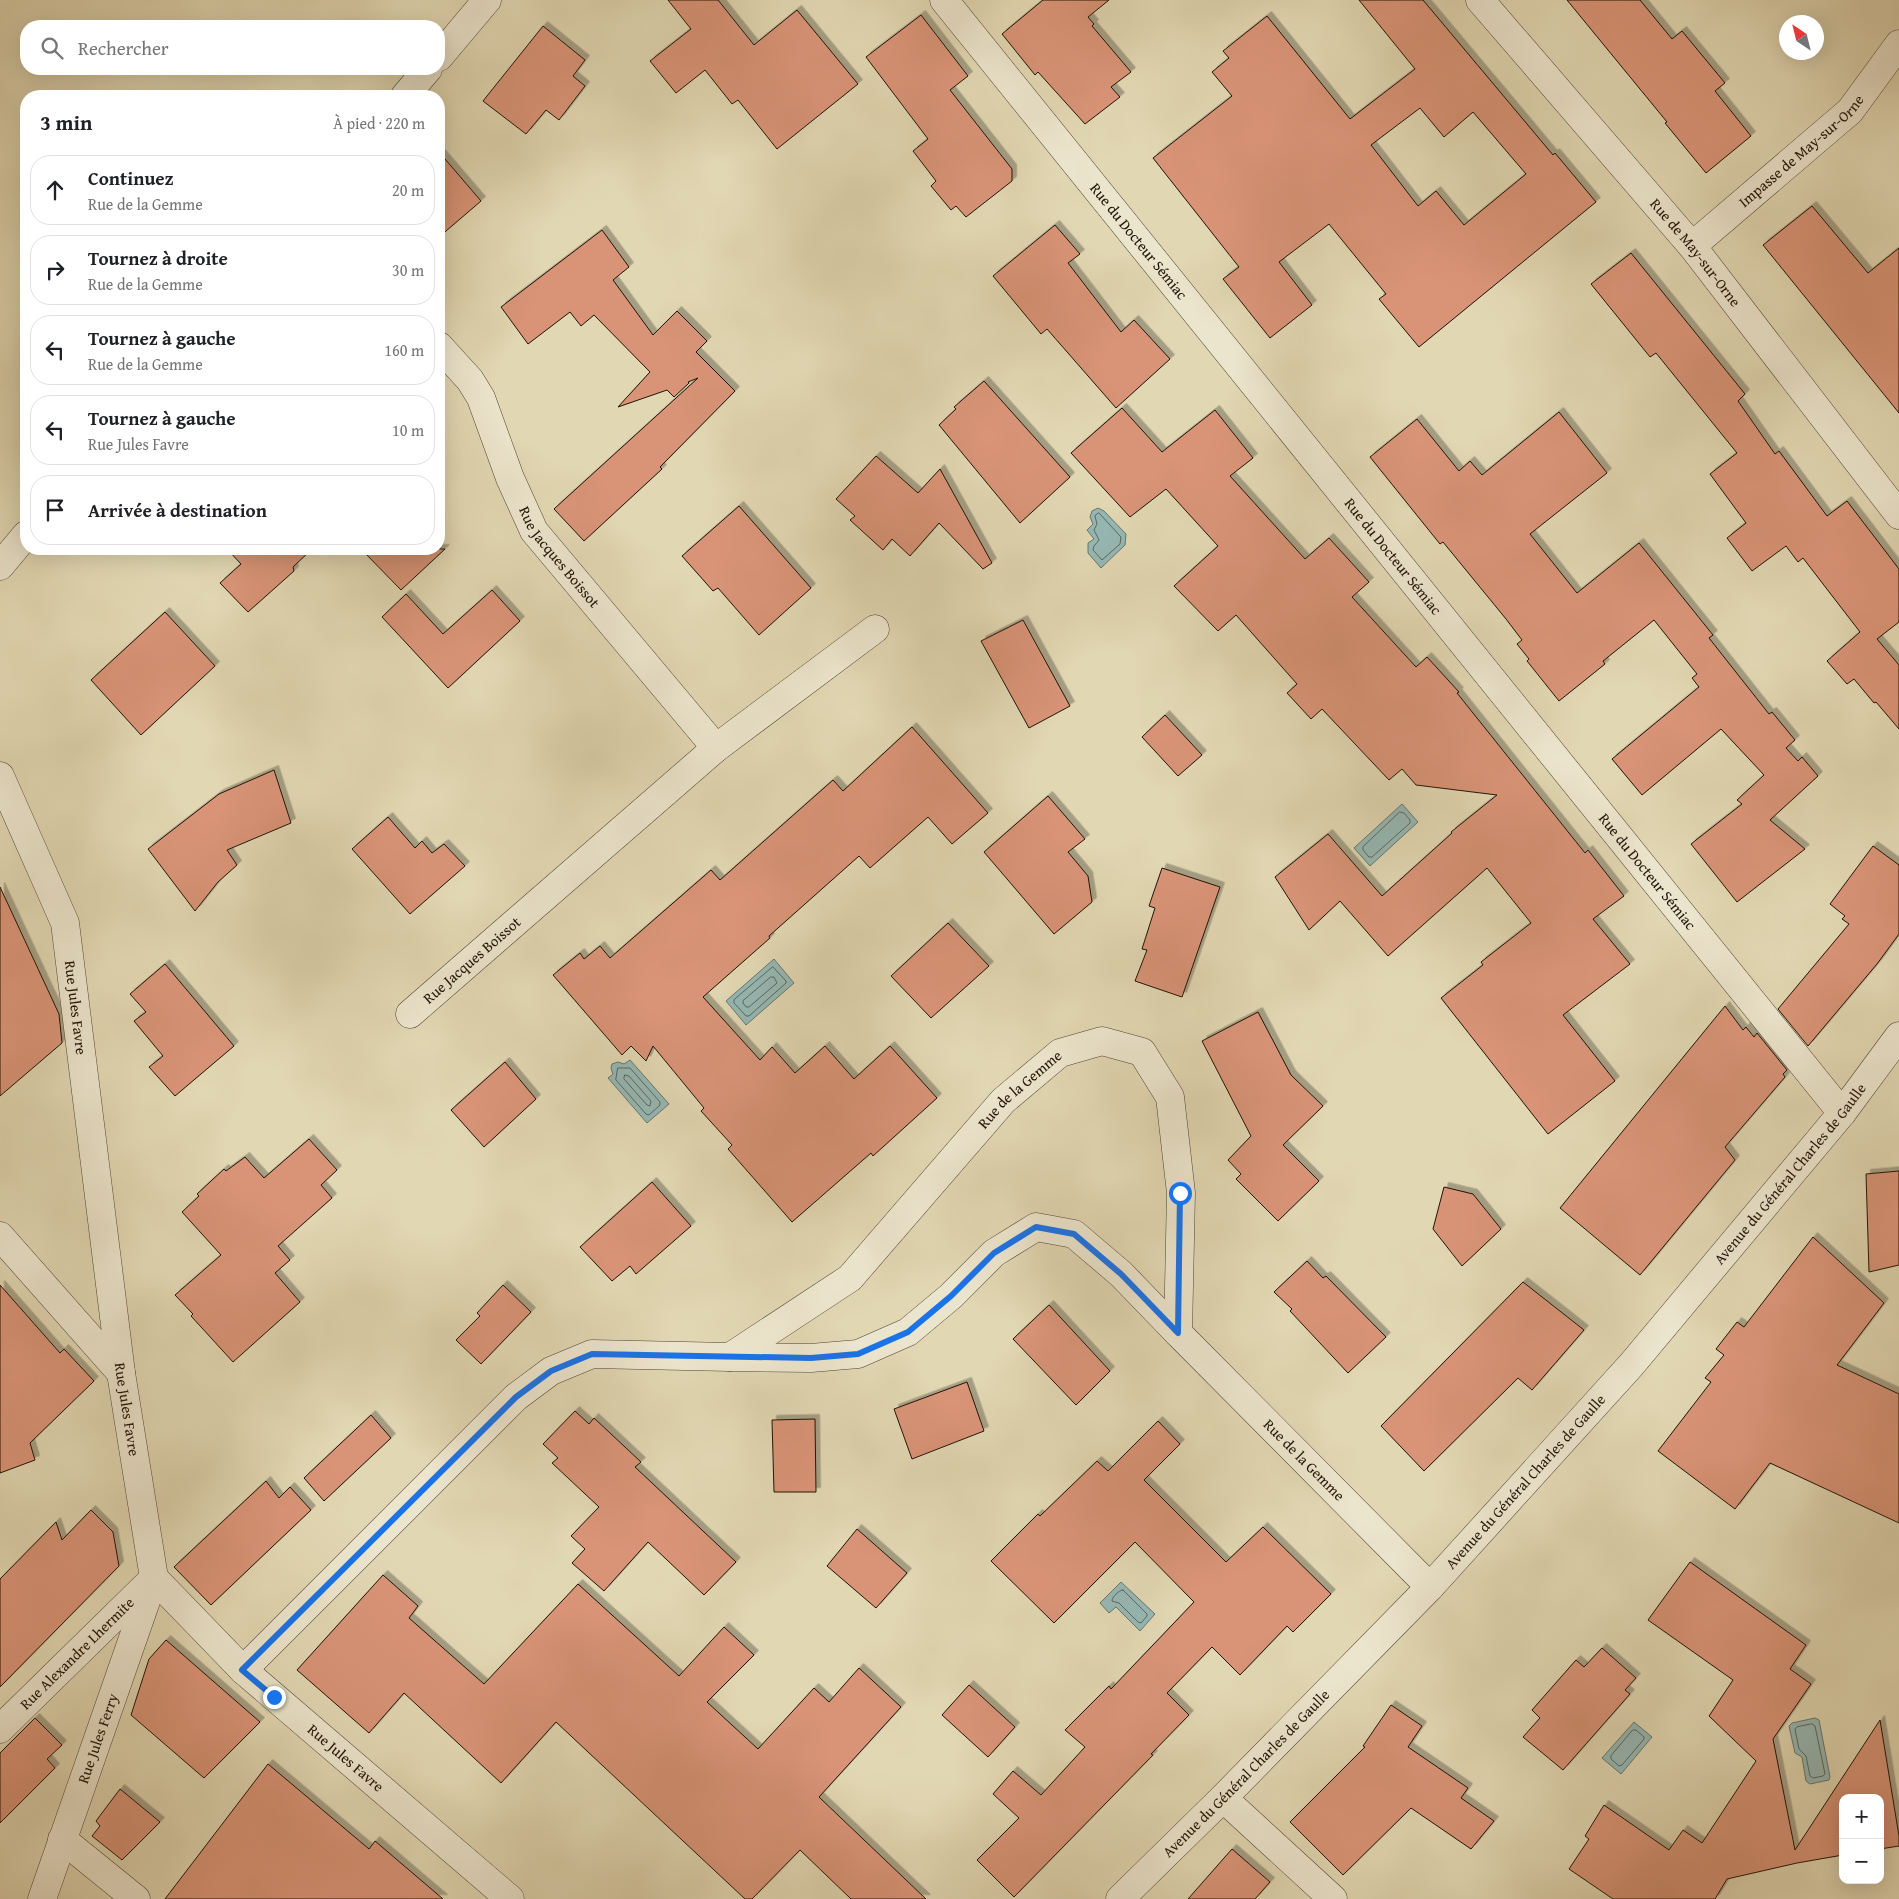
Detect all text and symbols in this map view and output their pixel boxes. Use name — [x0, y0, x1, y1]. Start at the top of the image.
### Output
north arrow — [1779, 15, 1824, 60]
search box — [20, 20, 445, 75]
icon: search — [38, 34, 66, 62]
text: Rechercher — [78, 34, 169, 62]
street label: Impasse de May-sur-Orne — [1734, 90, 1869, 212]
text: 3 min — [40, 107, 92, 138]
text: À pied · 220 m — [333, 111, 425, 135]
text: Continuez — [88, 164, 174, 192]
icon: ahead — [41, 176, 69, 204]
text: 20 m — [392, 178, 424, 202]
street label: Rue du Docteur Sémiac — [1085, 178, 1193, 304]
text: Rue de la Gemme — [88, 192, 203, 216]
street label: Rue de May-sur-Orne — [1645, 194, 1746, 311]
text: Tournez à droite — [88, 244, 228, 272]
icon: right — [41, 256, 69, 284]
text: 30 m — [392, 258, 424, 282]
text: Rue de la Gemme — [88, 272, 203, 296]
text: Tournez à gauche — [88, 324, 236, 352]
icon: left — [41, 336, 69, 364]
text: 160 m — [384, 338, 424, 362]
text: Rue de la Gemme — [88, 352, 203, 376]
text: Tournez à gauche — [88, 404, 236, 432]
icon: left — [41, 416, 69, 444]
text: 10 m — [392, 418, 424, 442]
text: Rue Jules Favre — [88, 432, 189, 456]
street label: Rue du Docteur Sémiac — [1340, 493, 1447, 619]
icon: arrive — [41, 496, 69, 524]
text: Arrivée à destination — [88, 496, 267, 524]
street label: Rue Jacques Boissot — [514, 503, 605, 612]
street label: Rue du Docteur Sémiac — [1594, 808, 1701, 934]
street label: Rue Jacques Boissot — [418, 911, 525, 1008]
street label: Rue Jules Favre — [60, 959, 92, 1056]
street label: Rue de la Gemme — [973, 1045, 1066, 1133]
street label: Avenue du Général Charles de Gaulle — [1709, 1079, 1871, 1269]
route start — [1169, 1182, 1192, 1205]
street label: Rue Jules Favre — [110, 1361, 145, 1458]
street label: Avenue du Général Charles de Gaulle — [1440, 1389, 1610, 1573]
street label: Rue de la Gemme — [1259, 1414, 1350, 1505]
street label: Rue Alexandre Lhermite — [15, 1592, 139, 1714]
street label: Avenue du Général Charles de Gaulle — [1158, 1684, 1334, 1862]
route end — [263, 1686, 286, 1709]
street label: Rue Jules Ferry — [72, 1690, 123, 1786]
street label: Rue Jules Favre — [303, 1719, 389, 1796]
map controls — [1839, 1794, 1884, 1884]
button: + — [1839, 1794, 1884, 1839]
button: − — [1839, 1839, 1884, 1884]

